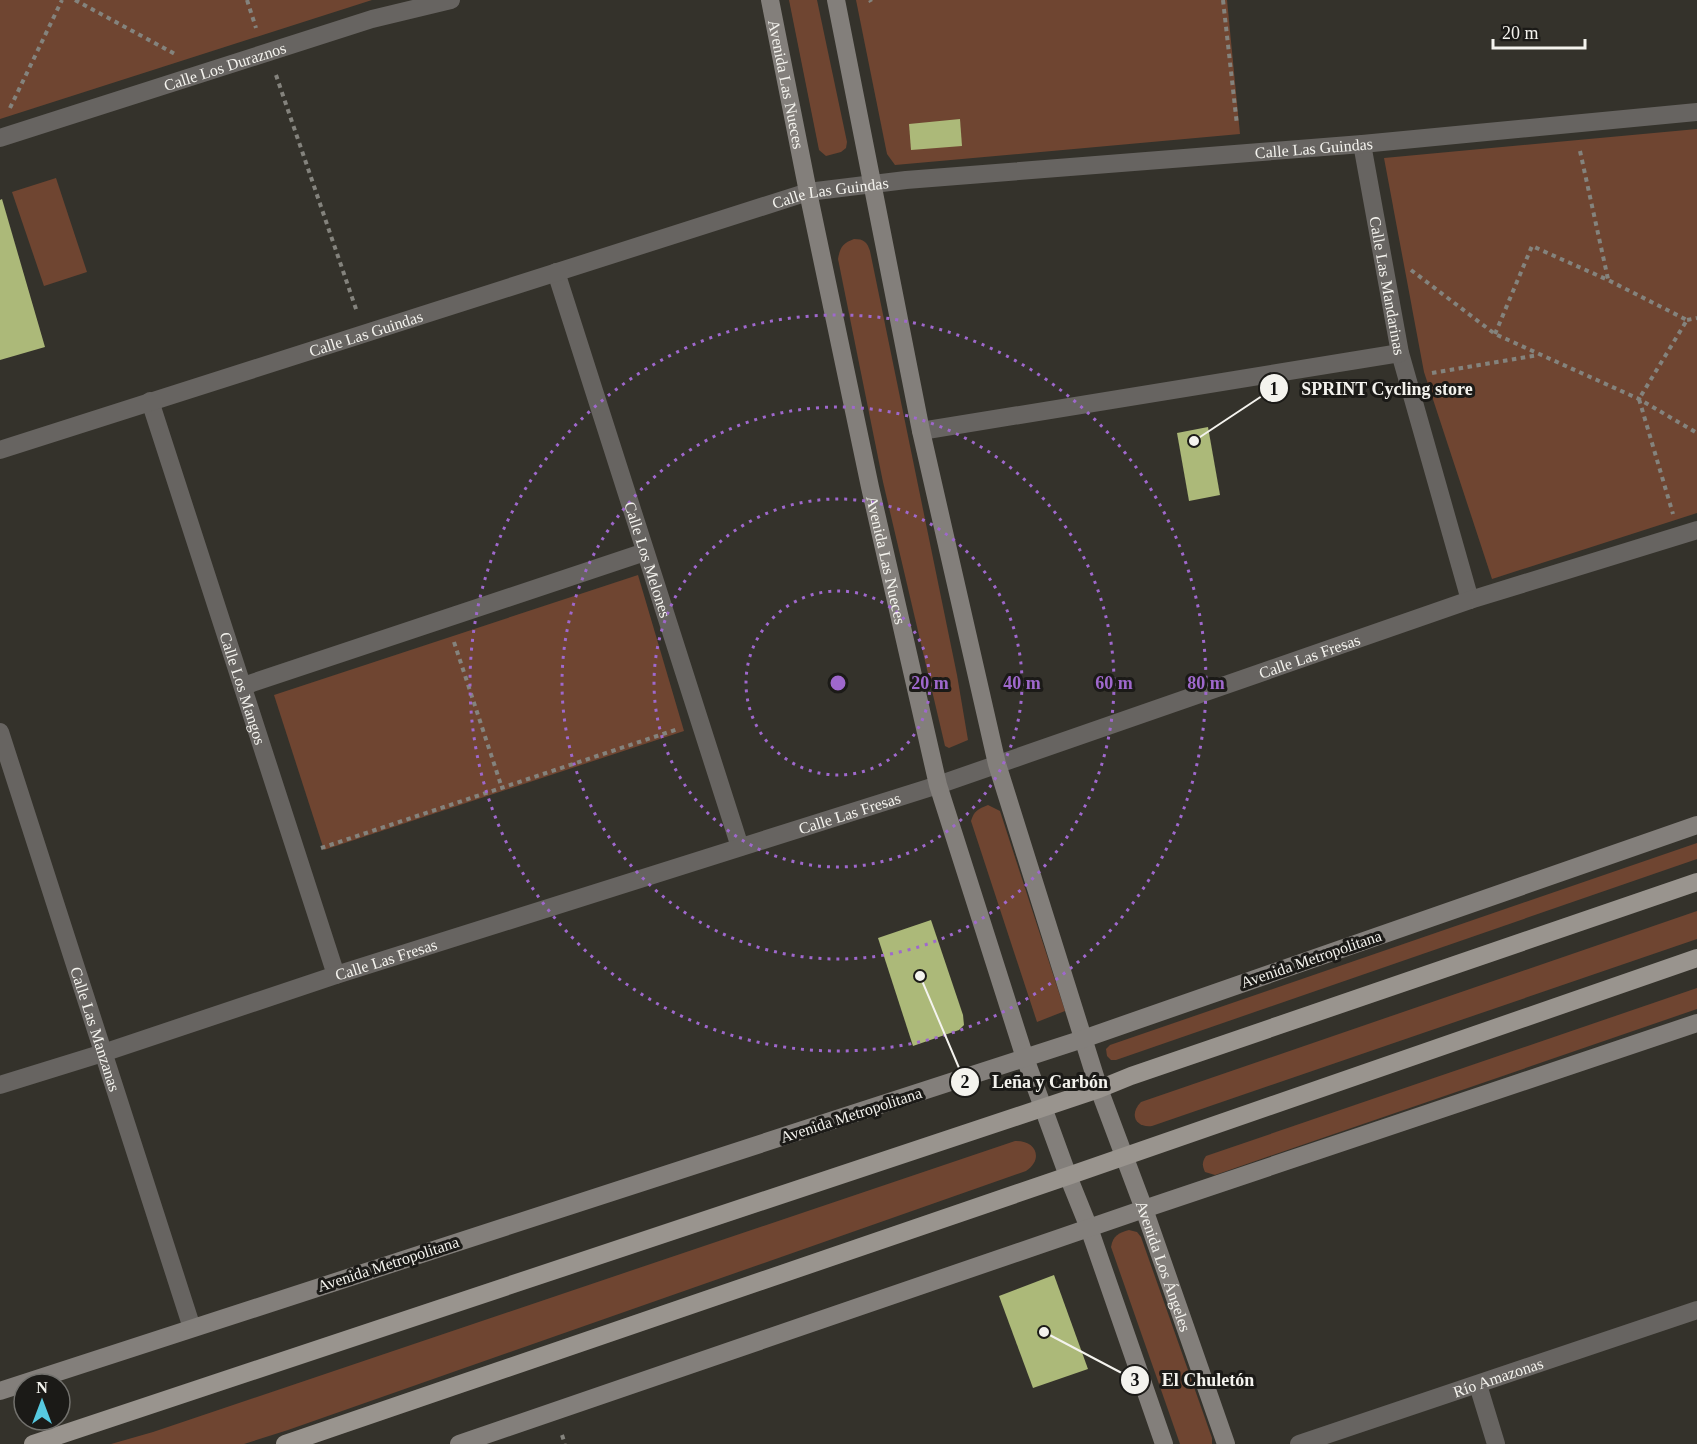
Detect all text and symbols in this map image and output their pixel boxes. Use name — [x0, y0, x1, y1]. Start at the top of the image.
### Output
scale bar — [1493, 12, 1584, 50]
street label: Avenida Las Nueces — [766, 18, 808, 150]
text: 20 m — [1502, 23, 1539, 43]
street label: Calle Los Duraznos — [162, 39, 288, 94]
street label: Calle Las Guindas — [1254, 135, 1374, 161]
street label: Calle Las Guindas — [770, 174, 889, 211]
street label: Calle Las Mandarinas — [1367, 215, 1409, 356]
street label: Calle Las Guindas — [307, 307, 425, 359]
callout: SPRINT Cycling store — [1259, 370, 1484, 406]
text: 1 — [1270, 379, 1279, 399]
text: SPRINT Cycling store — [1301, 379, 1473, 399]
street label: Avenida Las Nueces — [864, 494, 910, 626]
street label: Calle Los Melones — [622, 499, 675, 620]
street label: Calle Los Mangos — [217, 630, 269, 747]
street label: Calle Las Fresas — [1257, 630, 1362, 681]
centre of rings — [828, 673, 848, 693]
text: 20 m — [911, 673, 949, 693]
text: 40 m — [1003, 673, 1041, 693]
text: 60 m — [1095, 673, 1133, 693]
text: 80 m — [1187, 673, 1225, 693]
street label: Calle Las Fresas — [796, 789, 902, 837]
street label: Avenida Metropolitana — [1238, 927, 1384, 992]
street label: Calle Las Fresas — [333, 935, 439, 983]
street label: Calle Las Manzanas — [68, 965, 124, 1093]
callout: Leña y Carbón — [950, 1064, 1120, 1100]
text: 2 — [961, 1072, 970, 1092]
text: Leña y Carbón — [992, 1072, 1108, 1092]
street label: Avenida Metropolitana — [778, 1084, 924, 1147]
street label: Avenida Los Ángeles — [1133, 1198, 1195, 1334]
street label: Avenida Metropolitana — [315, 1233, 461, 1296]
street label: Río Amazonas — [1451, 1354, 1545, 1400]
callout: El Chuletón — [1120, 1362, 1266, 1398]
text: 3 — [1131, 1370, 1140, 1390]
text: El Chuletón — [1162, 1370, 1254, 1390]
north arrow — [12, 1372, 72, 1432]
text: N — [36, 1379, 48, 1396]

